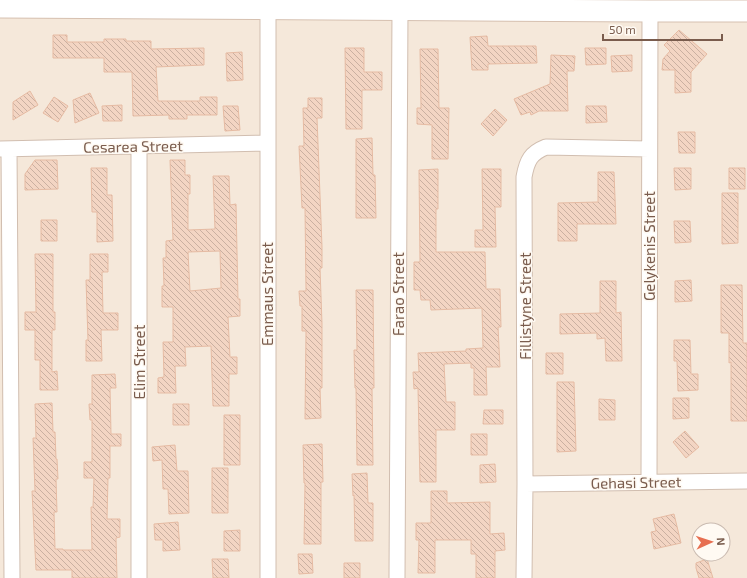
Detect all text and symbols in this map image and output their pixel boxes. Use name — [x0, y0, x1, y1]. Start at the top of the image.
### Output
scale bar — [603, 16, 722, 42]
text: 50 m — [609, 22, 636, 36]
street label: Cesarea Street — [83, 136, 183, 156]
street label: Gelykenis Street — [640, 191, 658, 301]
street label: Emmaus Street — [258, 242, 276, 346]
street label: Farao Street — [389, 252, 407, 336]
street label: Fillistyne Street — [516, 252, 534, 360]
street label: Elim Street — [130, 324, 148, 399]
street label: Gehasi Street — [590, 472, 682, 492]
north arrow — [691, 522, 731, 562]
text: N — [715, 537, 728, 546]

